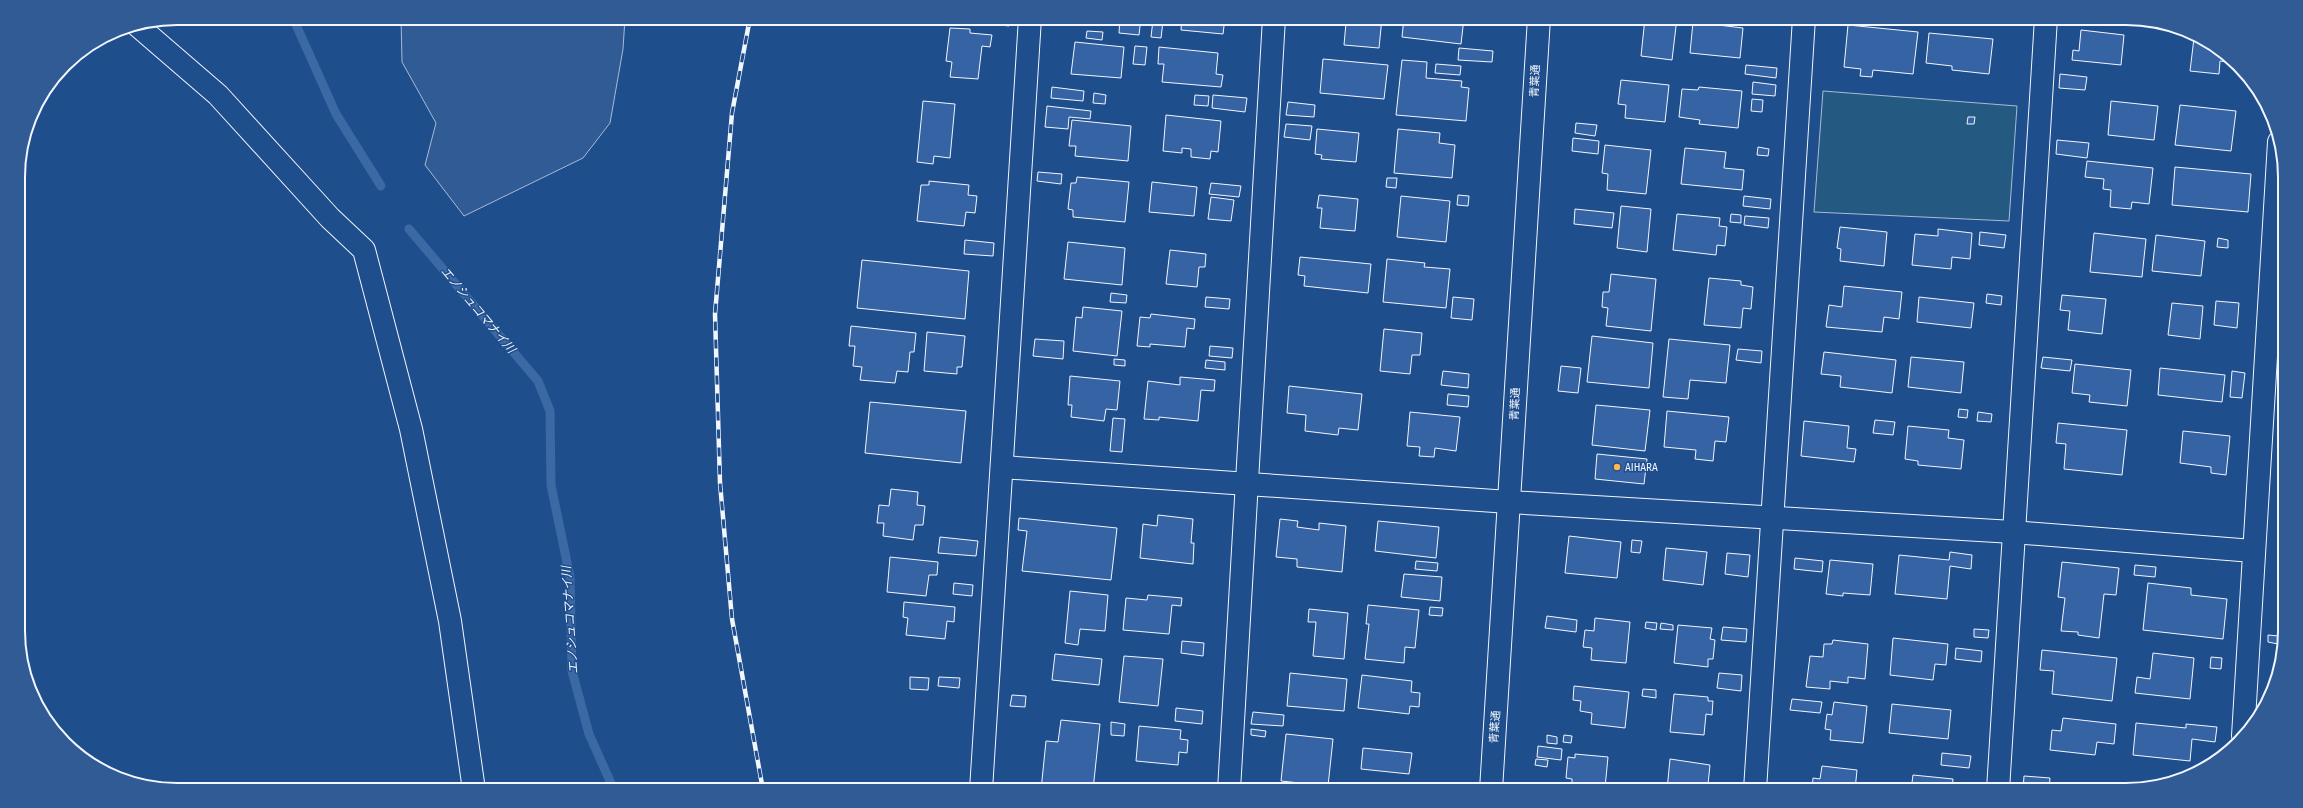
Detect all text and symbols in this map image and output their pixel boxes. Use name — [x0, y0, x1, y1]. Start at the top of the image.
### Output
street label: 青葉通 — [1528, 64, 1542, 98]
water label: エノシュコマナイ川 — [438, 264, 519, 357]
street label: 青葉通 — [1508, 387, 1522, 421]
place label: AIHARA — [1625, 461, 1658, 474]
marker: AIHARA — [1612, 462, 1622, 472]
water label: エノシュコマナイ川 — [559, 564, 581, 674]
street label: 青葉通 — [1487, 710, 1503, 744]

